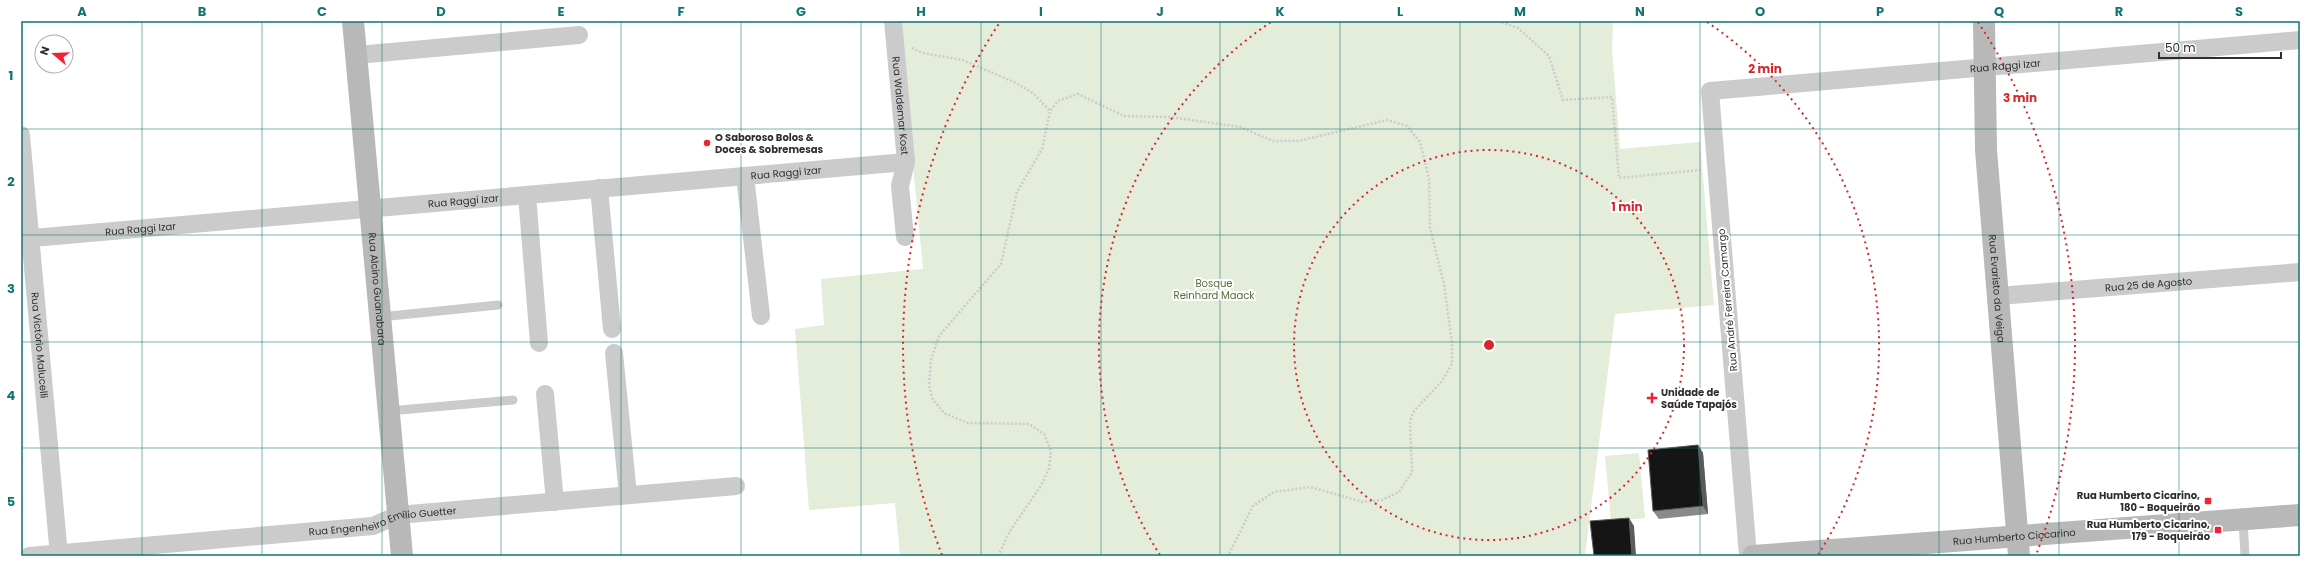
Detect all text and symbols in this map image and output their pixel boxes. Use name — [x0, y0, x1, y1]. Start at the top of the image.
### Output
text: A — [77, 2, 87, 21]
text: B — [198, 2, 207, 21]
text: C — [317, 2, 327, 21]
text: D — [436, 2, 446, 21]
text: E — [557, 2, 565, 21]
text: F — [677, 2, 685, 21]
text: G — [796, 2, 806, 21]
text: H — [916, 2, 926, 21]
text: I — [1039, 2, 1043, 21]
text: J — [1156, 2, 1164, 21]
text: K — [1275, 2, 1285, 21]
text: L — [1397, 2, 1403, 21]
text: M — [1514, 2, 1526, 21]
text: N — [1635, 2, 1645, 21]
text: O — [1755, 2, 1765, 21]
text: P — [1876, 2, 1884, 21]
text: Q — [1994, 2, 2004, 21]
text: R — [2115, 2, 2123, 21]
text: S — [2235, 2, 2243, 21]
north arrow — [34, 34, 74, 74]
scale bar — [2159, 34, 2281, 60]
text: 50 m — [2165, 39, 2196, 56]
text: N — [36, 44, 53, 57]
street label: Rua Raggi Izar — [1969, 55, 2042, 76]
street label: Rua Waldemar Kost — [888, 56, 912, 156]
text: 2 min — [1748, 60, 1782, 77]
text: 1 — [9, 66, 13, 85]
text: 3 min — [2003, 89, 2037, 106]
place label: O Saboroso Bolos & Doces & Sobremesas — [715, 130, 824, 157]
marker: O Saboroso Bolos & Doces & Sobremesas — [702, 138, 712, 148]
street label: Rua Raggi Izar — [750, 162, 822, 183]
text: 2 — [7, 172, 15, 191]
street label: Rua Raggi Izar — [427, 190, 500, 212]
text: 1 min — [1611, 198, 1643, 215]
street label: Rua Raggi Izar — [105, 219, 177, 240]
street label: Rua André Ferreira Camargo — [1714, 228, 1741, 372]
street label: Rua Alcino Guanabara — [364, 232, 390, 346]
street label: Rua Evaristo da Veiga — [1985, 234, 2009, 343]
street label: Rua 25 de Agosto — [2104, 274, 2193, 295]
park label: Bosque Reinhard Maack — [1174, 276, 1255, 303]
text: 3 — [7, 279, 15, 298]
street label: Rua Victório Malucelli — [27, 291, 52, 399]
centre of rings — [1482, 338, 1496, 352]
place label: Unidade de Saúde Tapajós — [1661, 385, 1737, 412]
text: 4 — [7, 386, 16, 405]
marker: Unidade de Saúde Tapajós — [1646, 392, 1658, 404]
place label: Rua Humberto Cicarino, 180 - Boqueirão — [2077, 488, 2201, 515]
text: 5 — [7, 492, 15, 511]
marker: Rua Humberto Cicarino, 180 - Boqueirão — [2203, 496, 2213, 506]
street label: Rua Engenheiro Emílio Guetter — [308, 503, 457, 540]
place label: Rua Humberto Cicarino, 179 - Boqueirão — [2087, 517, 2211, 544]
street label: Rua Humberto Ciccarino — [1952, 525, 2076, 549]
marker: Rua Humberto Cicarino, 179 - Boqueirão — [2213, 525, 2223, 535]

